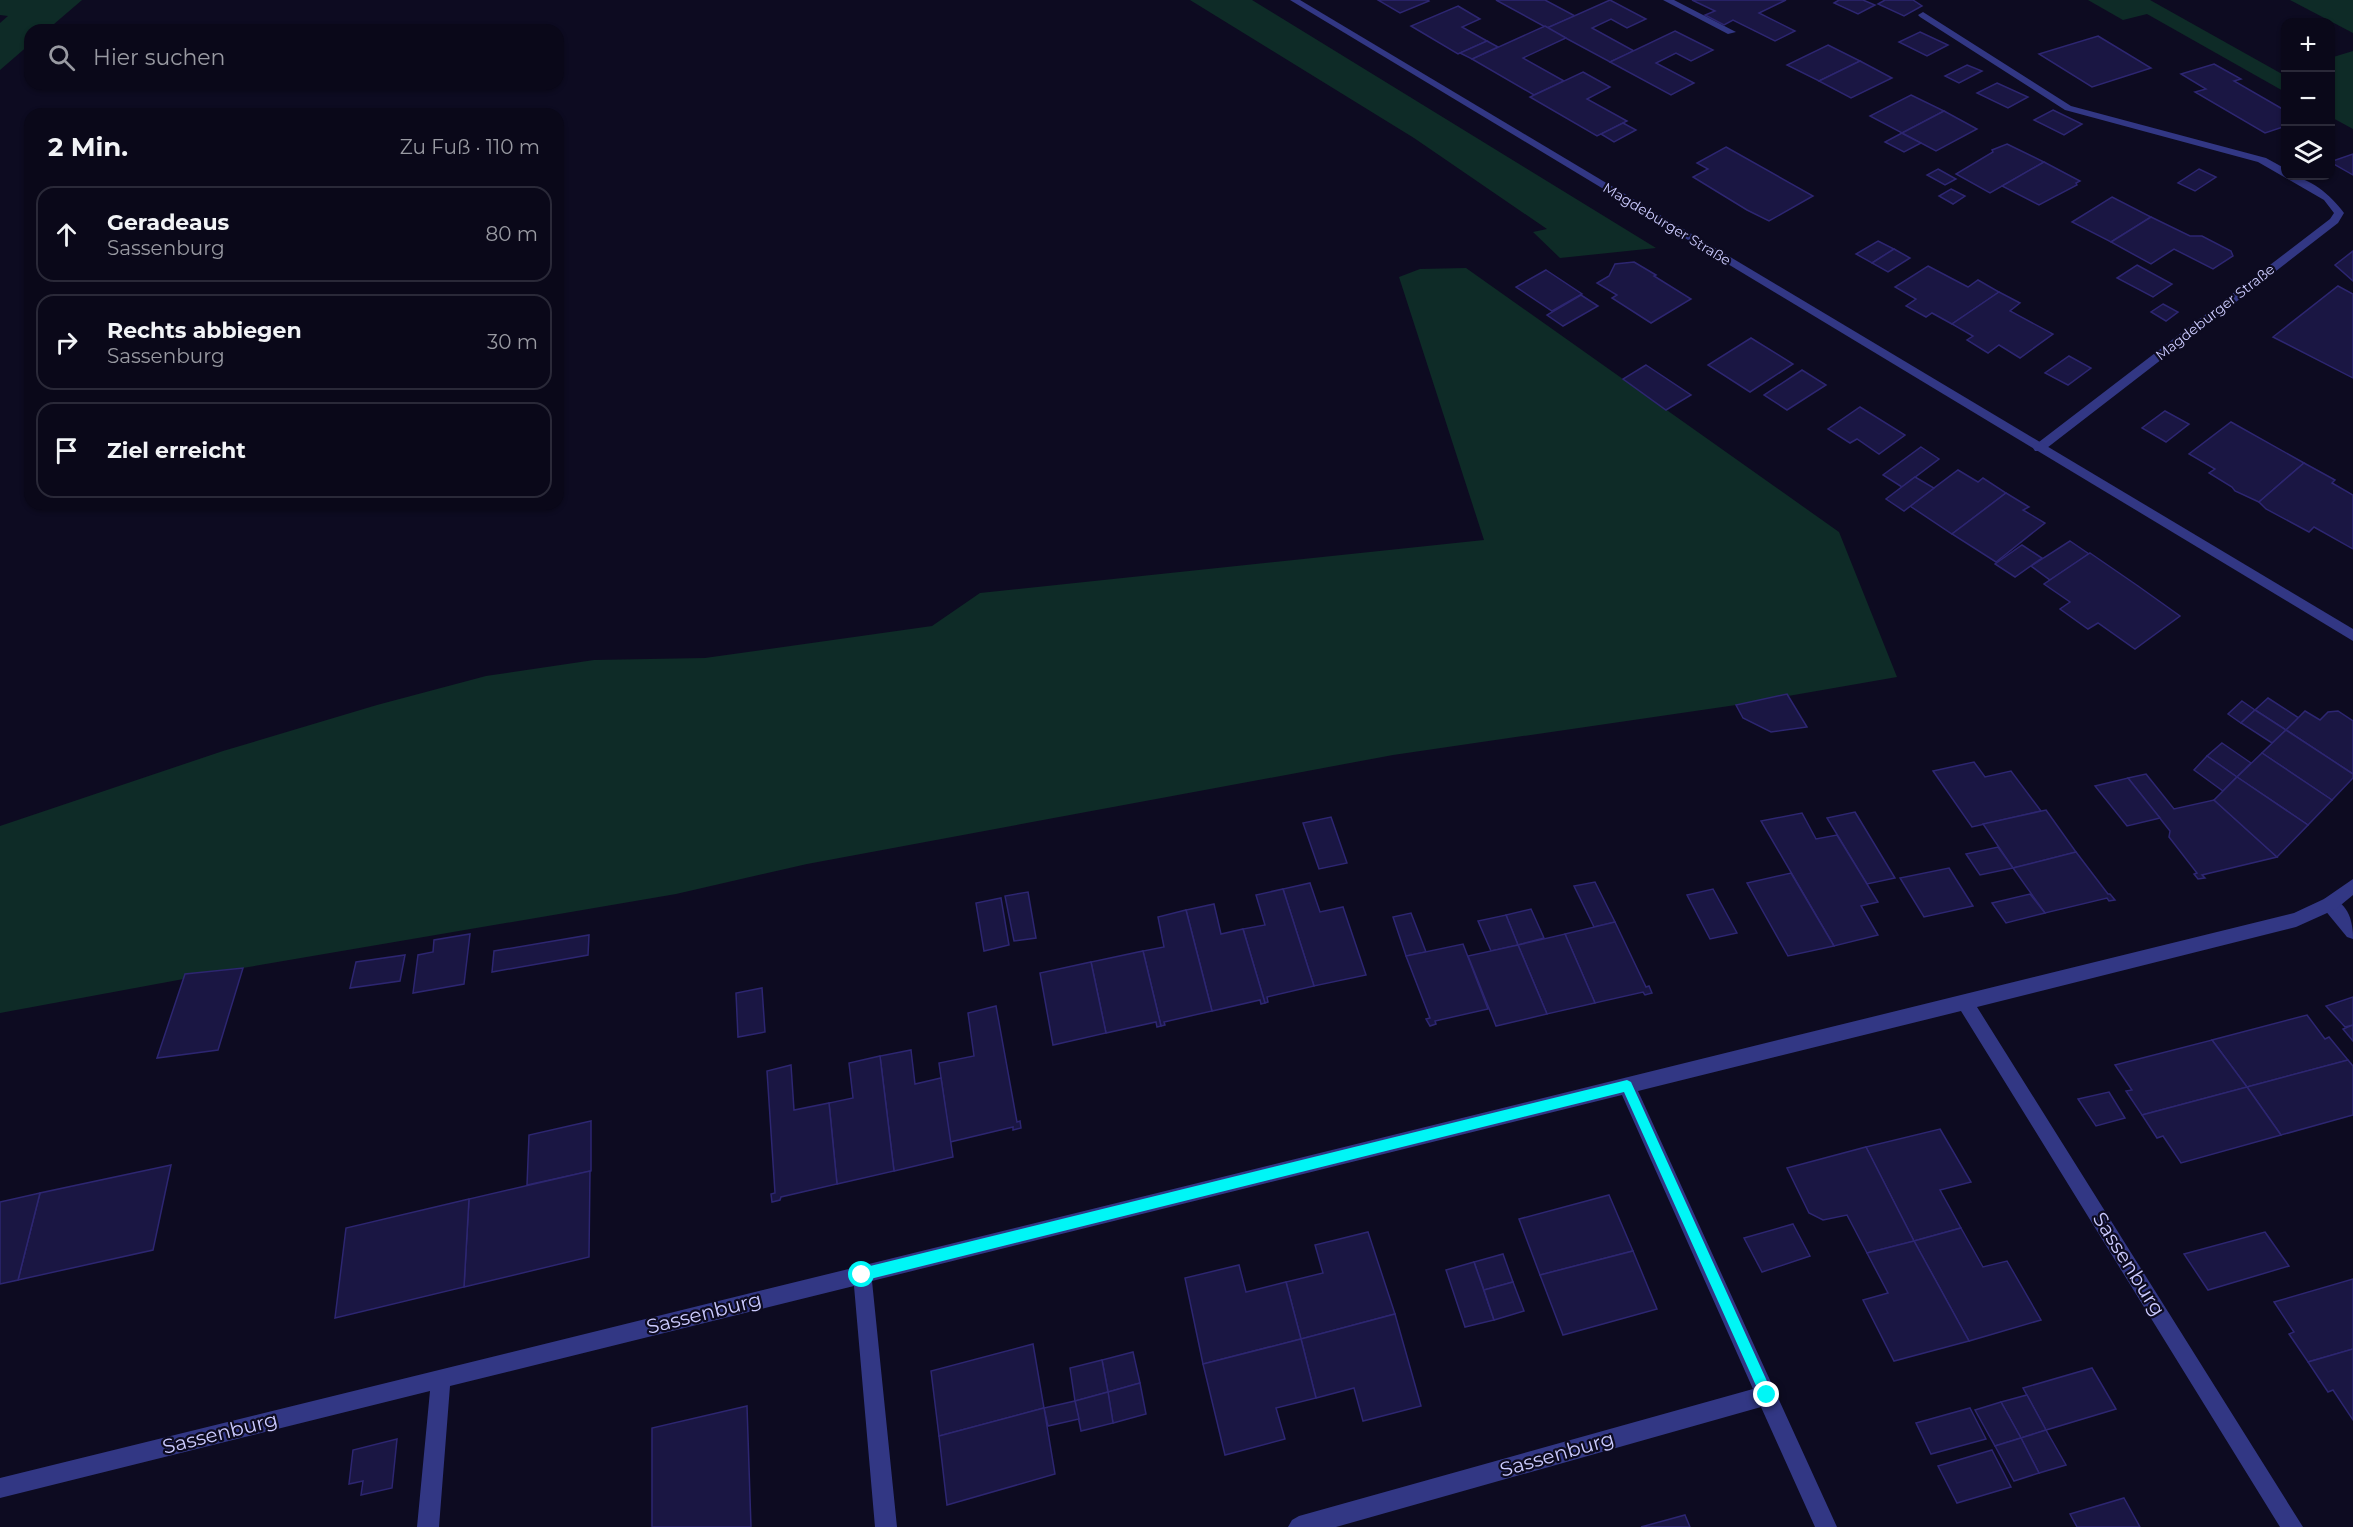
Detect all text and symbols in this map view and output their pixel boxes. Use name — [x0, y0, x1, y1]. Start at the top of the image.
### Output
map controls — [2281, 18, 2335, 180]
button: + — [2281, 18, 2335, 72]
search box — [24, 24, 564, 90]
icon: search — [45, 41, 78, 74]
text: Hier suchen — [93, 44, 225, 71]
button: − — [2281, 72, 2335, 126]
button: layers — [2281, 126, 2335, 180]
text: 2 Min. — [48, 131, 128, 163]
text: Zu Fuß · 110 m — [400, 135, 540, 159]
street label: Magdeburger Straße — [1600, 179, 1734, 269]
text: Geradeaus — [107, 209, 229, 236]
icon: ahead — [50, 218, 83, 251]
text: 80 m — [486, 222, 538, 246]
text: Sassenburg — [107, 236, 225, 260]
street label: Magdeburger Straße — [2152, 260, 2278, 364]
text: Rechts abbiegen — [107, 317, 302, 344]
icon: right — [50, 326, 83, 359]
text: 30 m — [487, 330, 538, 354]
text: Sassenburg — [107, 344, 225, 368]
icon: arrive — [50, 434, 83, 467]
text: Ziel erreicht — [107, 437, 246, 464]
street label: Sassenburg — [2088, 1208, 2170, 1320]
route start — [848, 1261, 874, 1287]
street label: Sassenburg — [644, 1287, 764, 1339]
route end — [1753, 1381, 1779, 1407]
street label: Sassenburg — [160, 1407, 280, 1459]
street label: Sassenburg — [1497, 1426, 1617, 1482]

